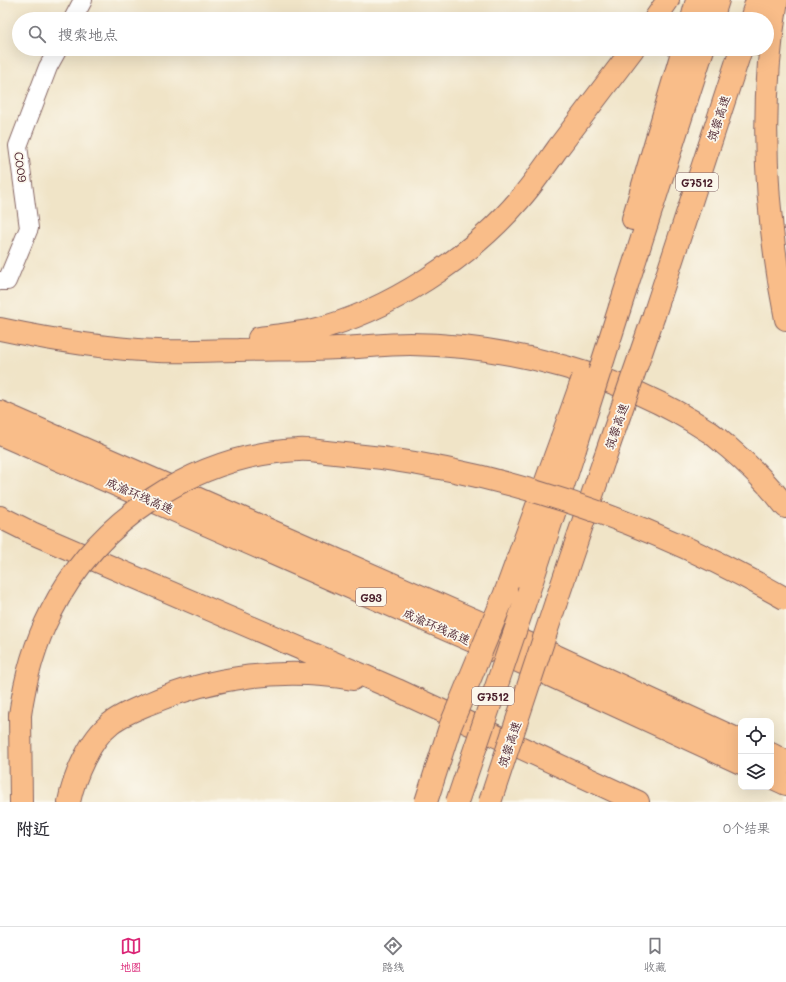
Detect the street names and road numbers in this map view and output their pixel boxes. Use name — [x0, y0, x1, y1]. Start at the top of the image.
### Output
street label: 筑蓉高速 — [703, 93, 733, 143]
street label: C009 — [11, 151, 31, 183]
road number: G7512 — [676, 173, 718, 191]
street label: 筑蓉高速 — [601, 401, 631, 451]
street label: 成渝环线高速 — [104, 473, 176, 517]
road number: G93 — [356, 588, 386, 606]
street label: 成渝环线高速 — [401, 604, 473, 648]
road number: G7512 — [472, 687, 514, 705]
street label: 筑蓉高速 — [494, 719, 524, 769]

